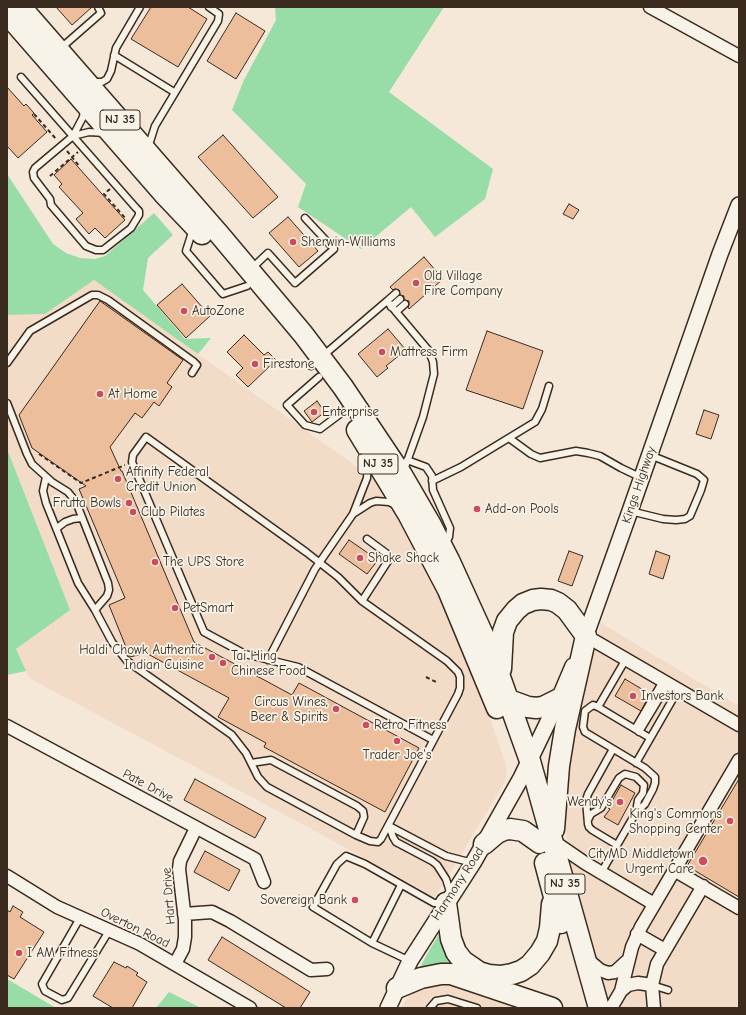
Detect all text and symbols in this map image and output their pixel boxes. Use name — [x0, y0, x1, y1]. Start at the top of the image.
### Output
road number: NJ 35 — [100, 110, 140, 130]
place label: Sherwin-Williams — [301, 234, 395, 250]
marker: Sherwin-Williams — [288, 237, 298, 247]
place label: Old Village Fire Company — [424, 268, 502, 299]
marker: Old Village Fire Company — [411, 278, 421, 288]
place label: AutoZone — [192, 303, 245, 319]
marker: AutoZone — [179, 306, 189, 316]
place label: Mattress Firm — [390, 344, 468, 360]
marker: Mattress Firm — [377, 347, 387, 357]
place label: Firestone — [263, 356, 314, 372]
marker: Firestone — [250, 359, 260, 369]
place label: At Home — [108, 386, 157, 402]
marker: At Home — [95, 389, 105, 399]
place label: Enterprise — [322, 404, 379, 420]
marker: Enterprise — [309, 407, 319, 417]
street label: Kings Highway — [619, 444, 659, 526]
road number: NJ 35 — [358, 454, 398, 474]
place label: Affinity Federal Credit Union — [126, 464, 209, 495]
marker: Affinity Federal Credit Union — [113, 474, 123, 484]
place label: Frutta Bowls — [53, 495, 121, 511]
marker: Frutta Bowls — [124, 498, 134, 508]
place label: Add-on Pools — [485, 501, 559, 517]
place label: Club Pilates — [141, 504, 205, 520]
marker: Add-on Pools — [472, 504, 482, 514]
marker: Club Pilates — [128, 507, 138, 517]
place label: Shake Shack — [368, 550, 439, 566]
marker: Shake Shack — [355, 553, 365, 563]
place label: The UPS Store — [163, 554, 244, 570]
marker: The UPS Store — [150, 557, 160, 567]
place label: PetSmart — [183, 600, 233, 616]
marker: PetSmart — [170, 603, 180, 613]
place label: Haldi Chowk Authentic Indian Cuisine — [79, 642, 204, 673]
place label: Tai Hing Chinese Food — [231, 648, 306, 679]
marker: Haldi Chowk Authentic Indian Cuisine — [207, 652, 217, 662]
marker: Tai Hing Chinese Food — [218, 658, 228, 668]
place label: Investors Bank — [641, 688, 724, 704]
marker: Investors Bank — [628, 691, 638, 701]
place label: Circus Wines, Beer & Spirits — [250, 694, 328, 725]
marker: Circus Wines, Beer & Spirits — [331, 704, 341, 714]
place label: Retro Fitness — [374, 717, 447, 733]
marker: Retro Fitness — [361, 720, 371, 730]
marker: Trader Joe's — [392, 736, 402, 746]
place label: Trader Joe's — [363, 747, 431, 763]
street label: Pate Drive — [120, 766, 176, 806]
place label: Wendy's — [567, 794, 612, 810]
marker: Wendy's — [615, 797, 625, 807]
place label: King's Commons Shopping Center — [629, 806, 722, 837]
marker: King's Commons Shopping Center — [725, 816, 735, 826]
street label: Harmony Road — [429, 844, 487, 924]
place label: CityMD Middletown Urgent Care — [588, 846, 694, 877]
marker: CityMD Middletown Urgent Care — [697, 855, 709, 867]
street label: Hart Drive — [159, 867, 179, 925]
road number: NJ 35 — [545, 874, 585, 894]
place label: Sovereign Bank — [260, 892, 347, 908]
marker: Sovereign Bank — [350, 895, 360, 905]
street label: Overton Road — [98, 905, 172, 951]
place label: I AM Fitness — [27, 945, 98, 961]
marker: I AM Fitness — [14, 948, 24, 958]

